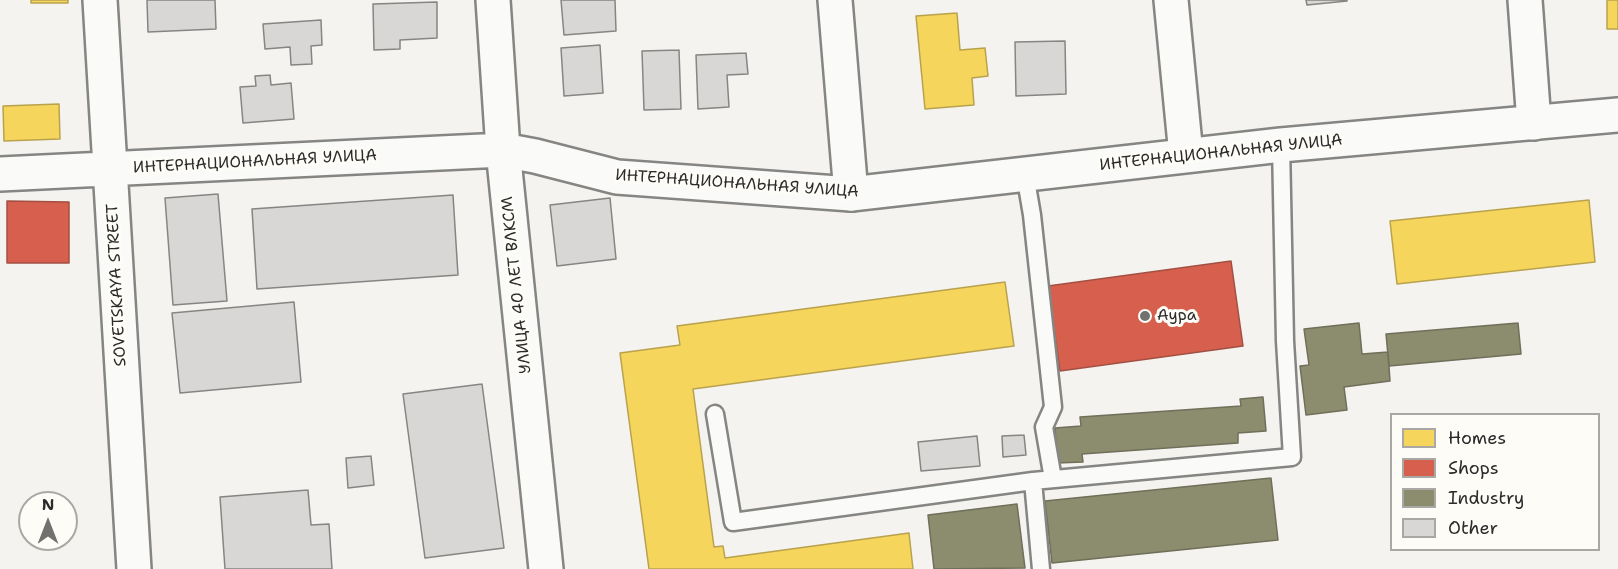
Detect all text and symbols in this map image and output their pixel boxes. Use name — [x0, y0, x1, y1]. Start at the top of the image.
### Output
street label: ИНТЕРНАЦИОНАЛЬНАЯ УЛИЦА — [1099, 131, 1343, 175]
street label: ИНТЕРНАЦИОНАЛЬНАЯ УЛИЦА — [133, 146, 377, 178]
street label: ИНТЕРНАЦИОНАЛЬНАЯ УЛИЦА — [615, 166, 859, 202]
street label: УЛИЦА 40 ЛЕТ ВЛКСМ — [498, 195, 536, 375]
street label: SOVETSKAYA STREET — [103, 203, 131, 367]
place label: Аура — [1157, 306, 1197, 326]
marker: Аура — [1138, 309, 1152, 323]
legend — [1390, 413, 1600, 551]
text: Homes — [1448, 426, 1506, 450]
text: Shops — [1448, 456, 1499, 480]
text: Industry — [1448, 486, 1524, 510]
north arrow — [18, 491, 78, 551]
text: N — [42, 494, 54, 515]
text: Other — [1448, 516, 1498, 540]

